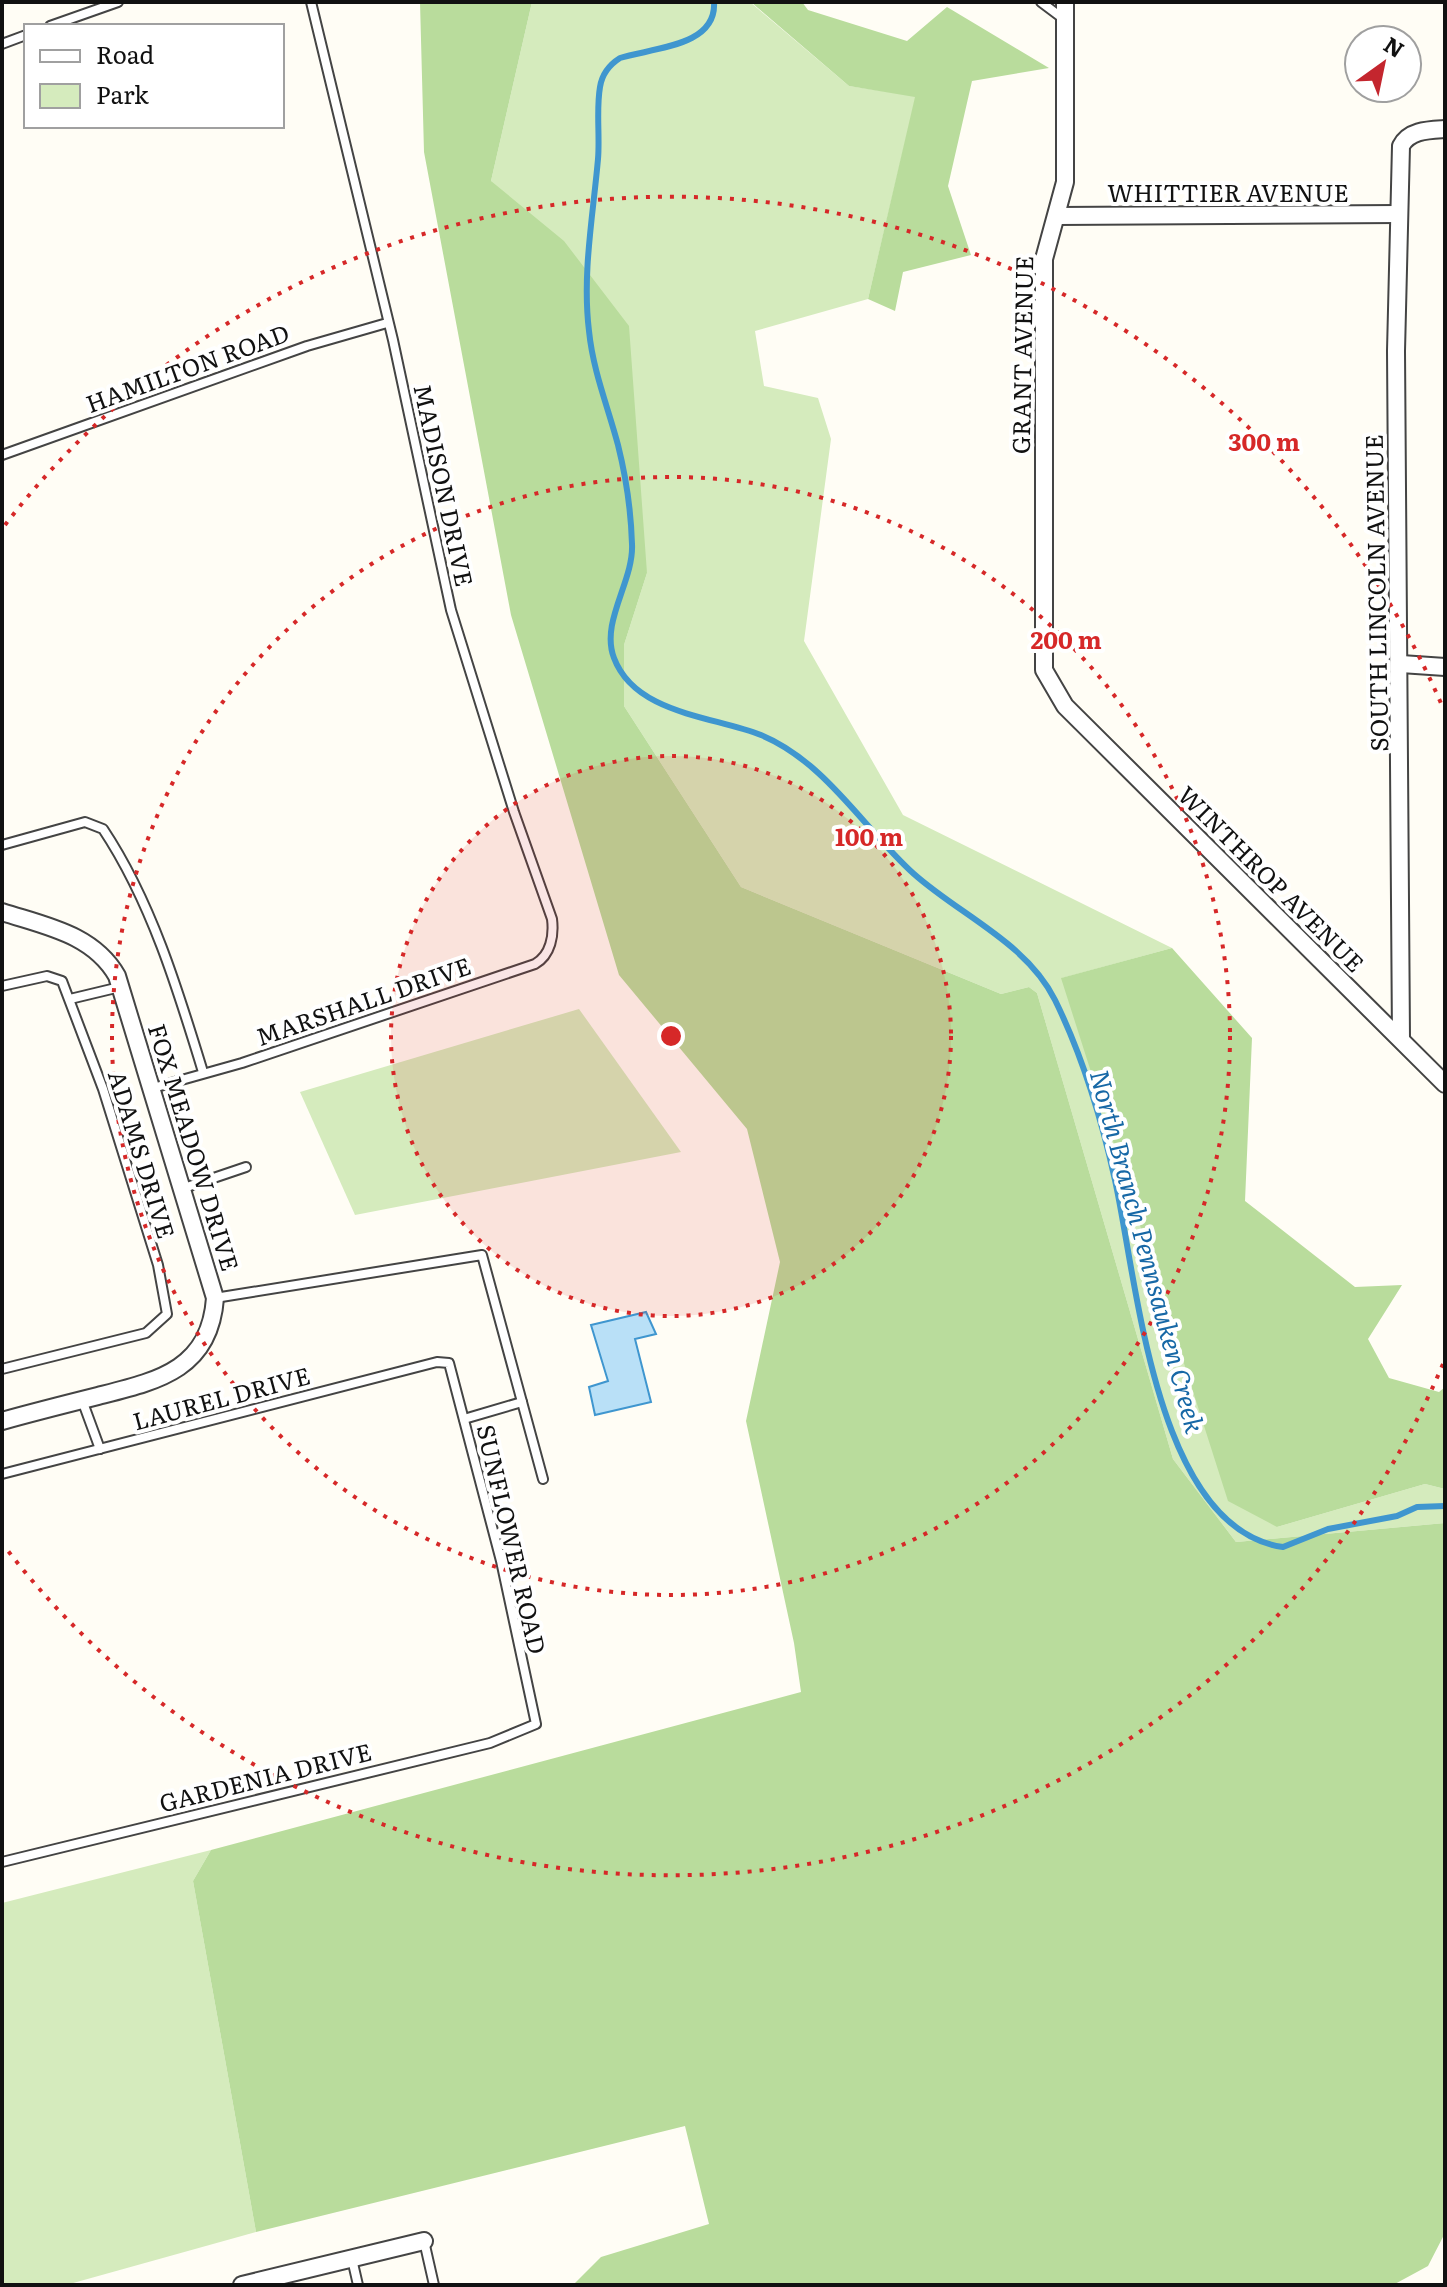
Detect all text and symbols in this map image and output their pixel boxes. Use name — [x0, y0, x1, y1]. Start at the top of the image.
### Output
legend — [24, 24, 284, 128]
north arrow — [1343, 24, 1423, 104]
text: N — [1378, 27, 1411, 65]
text: Road — [96, 36, 155, 71]
text: Park — [96, 76, 149, 111]
street label: WHITTIER AVENUE — [1107, 174, 1349, 209]
street label: GRANT AVENUE — [1002, 255, 1040, 455]
street label: HAMILTON ROAD — [80, 314, 294, 420]
street label: MADISON DRIVE — [406, 381, 484, 589]
text: 300 m — [1228, 423, 1300, 458]
street label: SOUTH LINCOLN AVENUE — [1355, 434, 1395, 752]
text: 200 m — [1030, 621, 1102, 656]
street label: WINTHROP AVENUE — [1171, 777, 1373, 979]
text: 100 m — [835, 818, 903, 853]
street label: MARSHALL DRIVE — [251, 947, 475, 1053]
street label: FOX MEADOW DRIVE — [141, 1019, 249, 1275]
centre of rings — [657, 1022, 685, 1050]
water label: North Branch Pennsauken Creek — [1082, 1065, 1217, 1438]
street label: ADAMS DRIVE — [101, 1066, 185, 1242]
street label: LAUREL DRIVE — [128, 1357, 314, 1437]
street label: SUNFLOWER ROAD — [470, 1421, 556, 1657]
street label: GARDENIA DRIVE — [155, 1733, 375, 1819]

